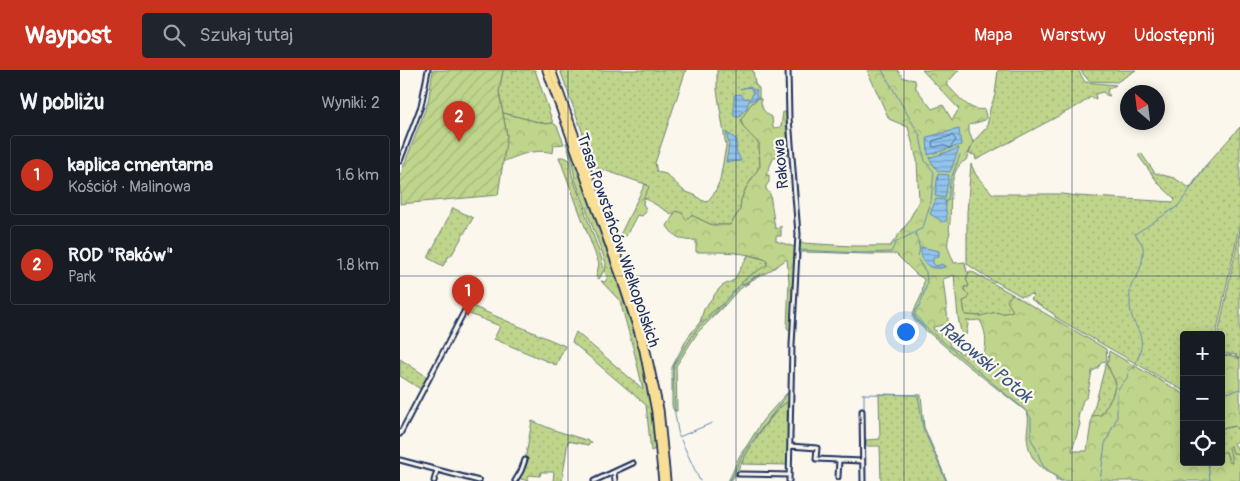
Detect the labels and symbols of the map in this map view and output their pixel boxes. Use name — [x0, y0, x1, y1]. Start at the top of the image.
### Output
north arrow — [1120, 85, 1165, 130]
pin: 2 — [443, 101, 475, 142]
street label: Trasa Powstańców Wielkopolskich — [572, 131, 664, 350]
street label: Rakowa — [769, 138, 793, 190]
pin: 1 — [452, 275, 484, 316]
water label: Rakowski Potok — [934, 317, 1038, 409]
your location — [893, 319, 919, 345]

